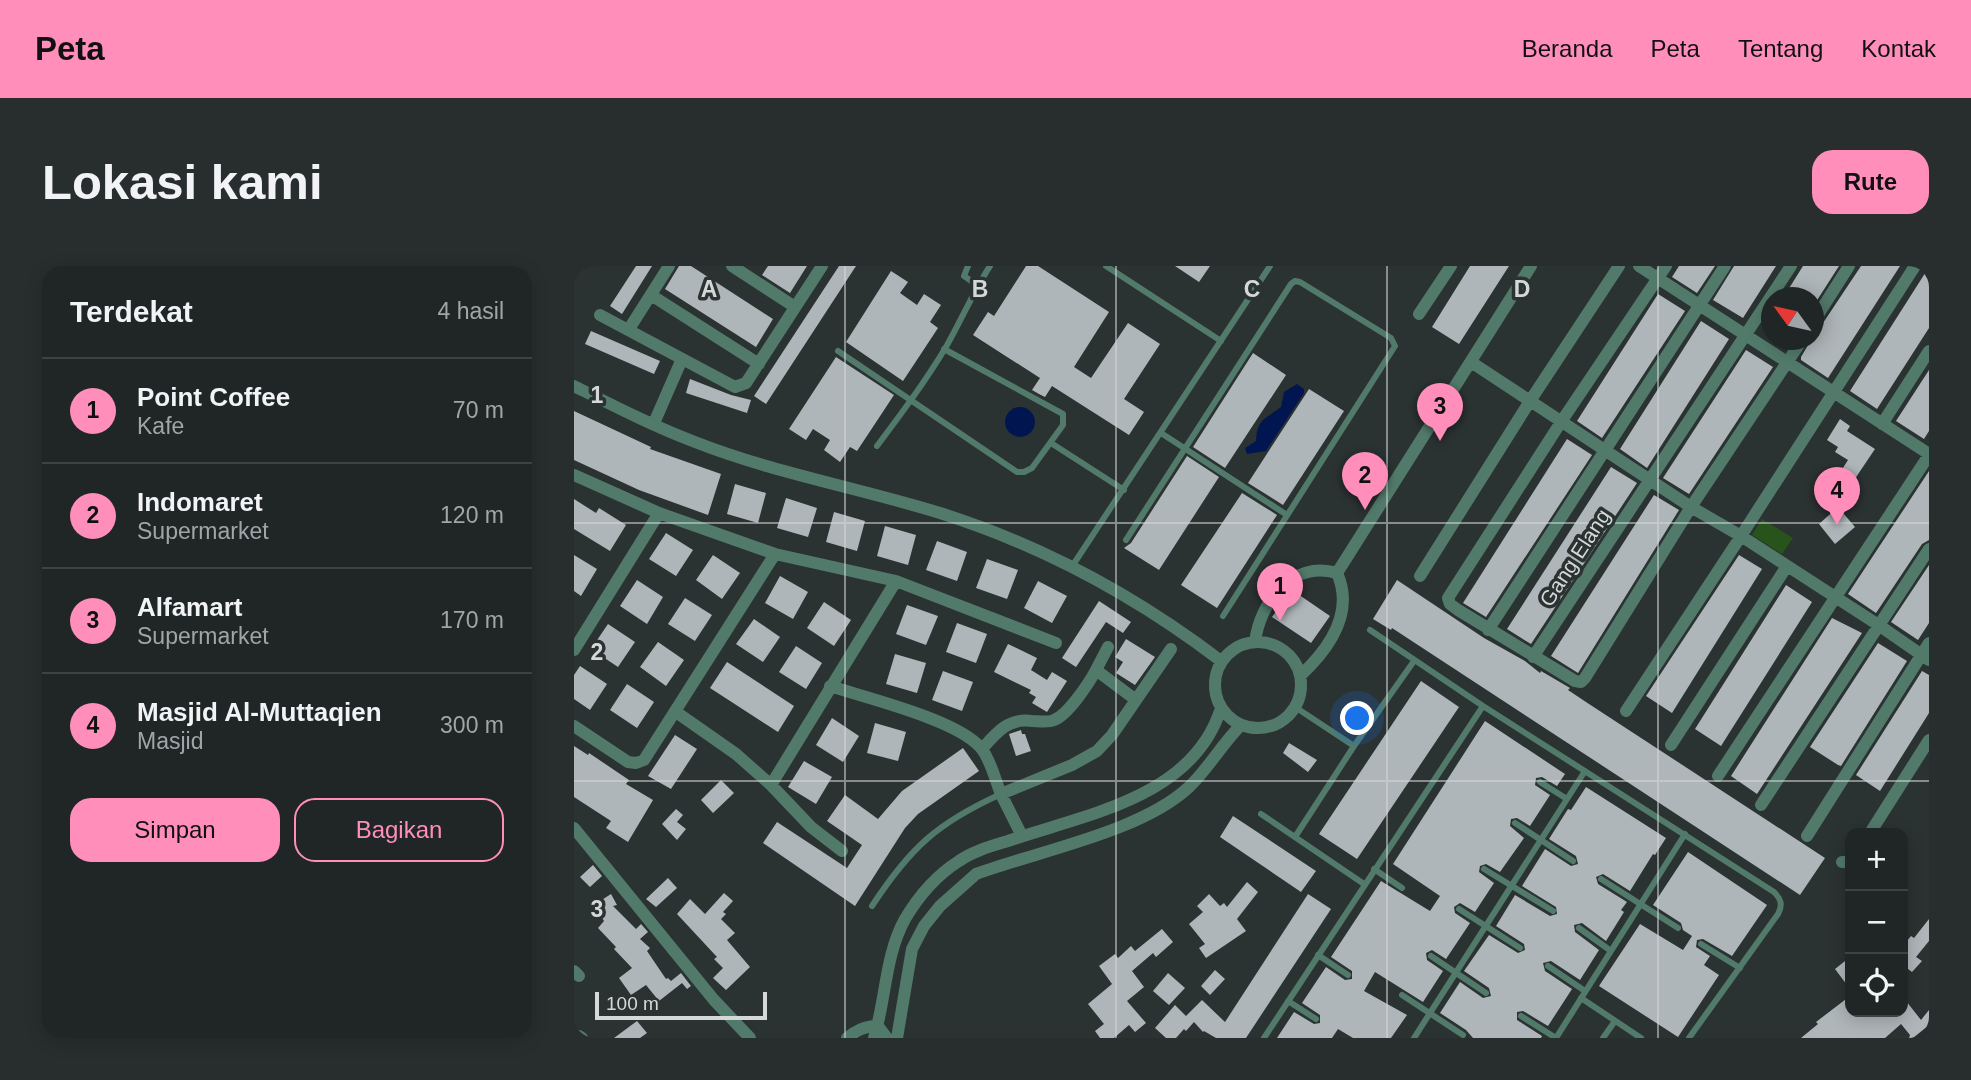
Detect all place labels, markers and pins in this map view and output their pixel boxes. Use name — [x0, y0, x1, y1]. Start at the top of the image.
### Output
pin: 3 — [1417, 383, 1463, 441]
pin: 2 — [1342, 452, 1388, 510]
pin: 4 — [1814, 467, 1860, 525]
pin: 1 — [1257, 563, 1303, 621]

